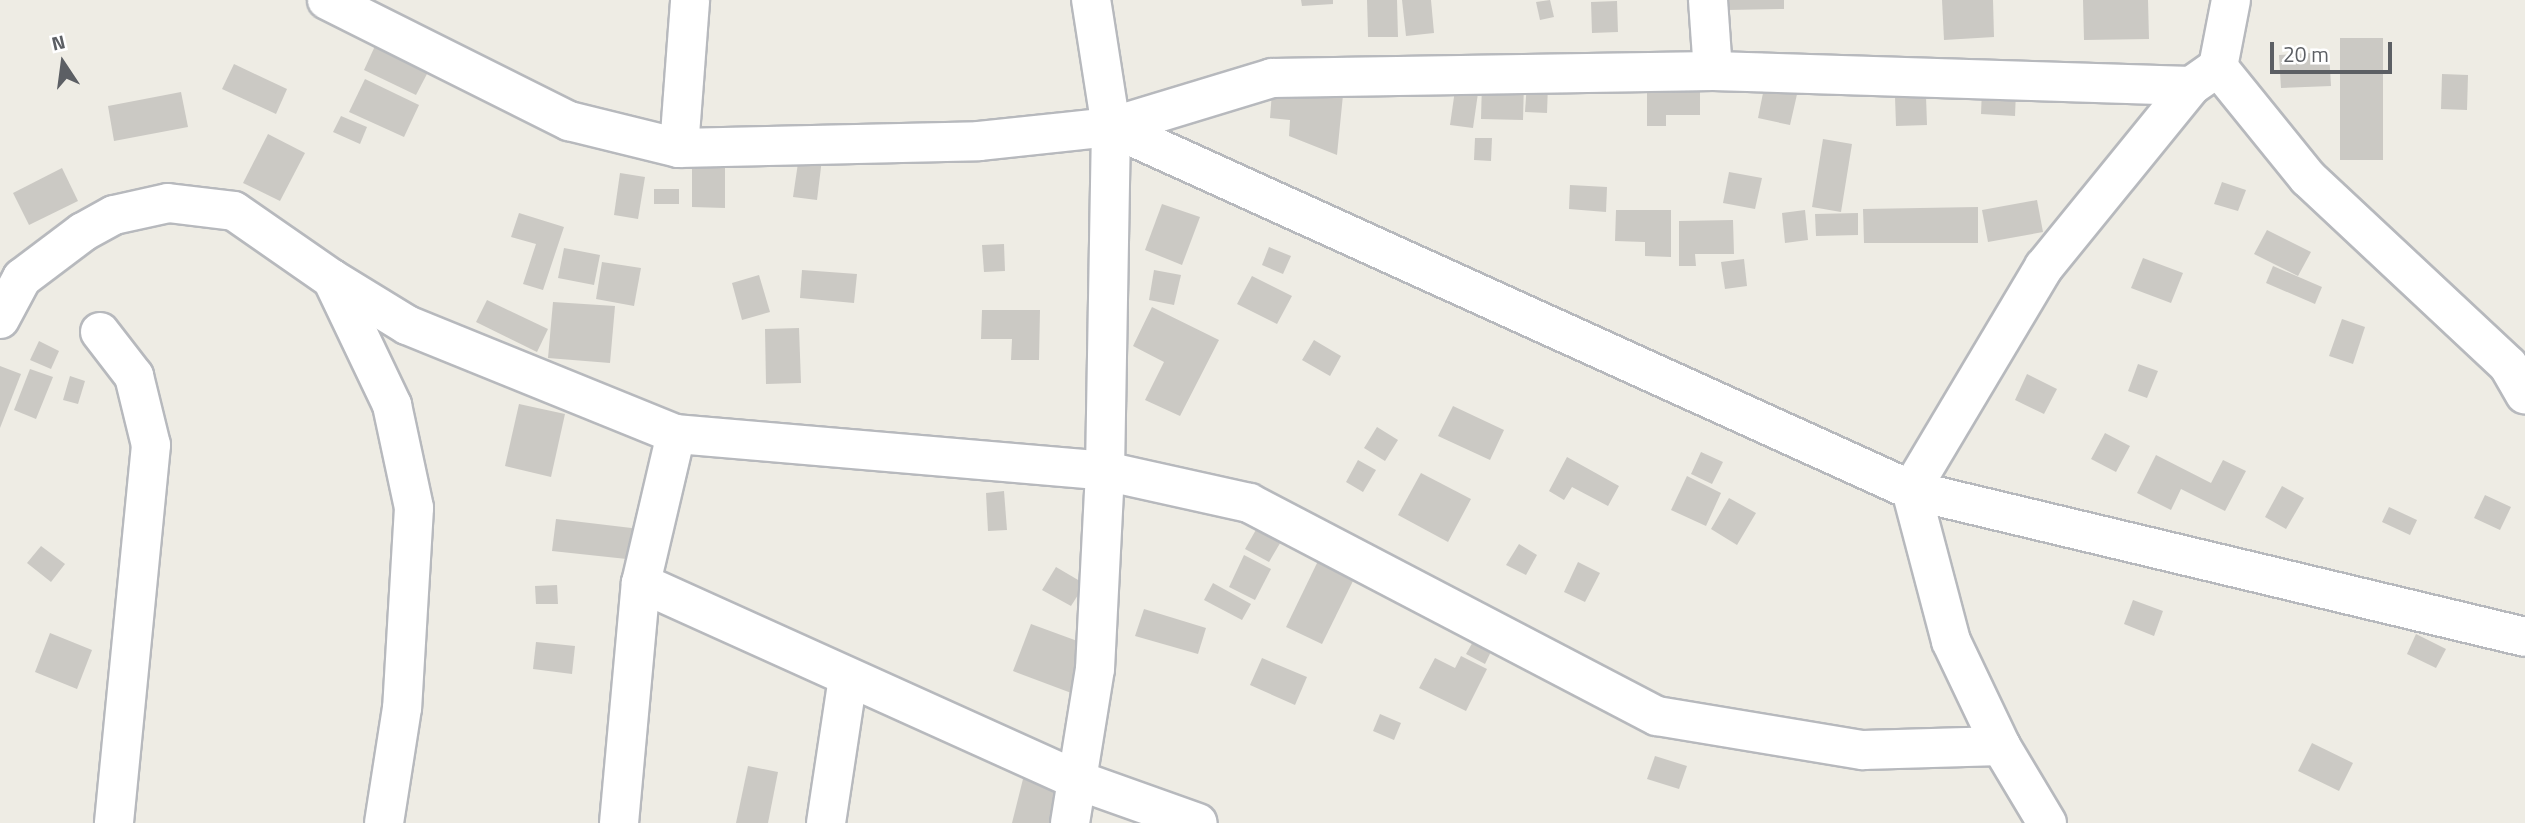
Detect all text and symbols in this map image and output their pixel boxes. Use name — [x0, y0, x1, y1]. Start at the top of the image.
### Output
text: N — [48, 26, 68, 58]
north arrow — [28, 28, 98, 98]
scale bar — [2273, 28, 2396, 72]
text: 20 m — [2283, 38, 2329, 70]

